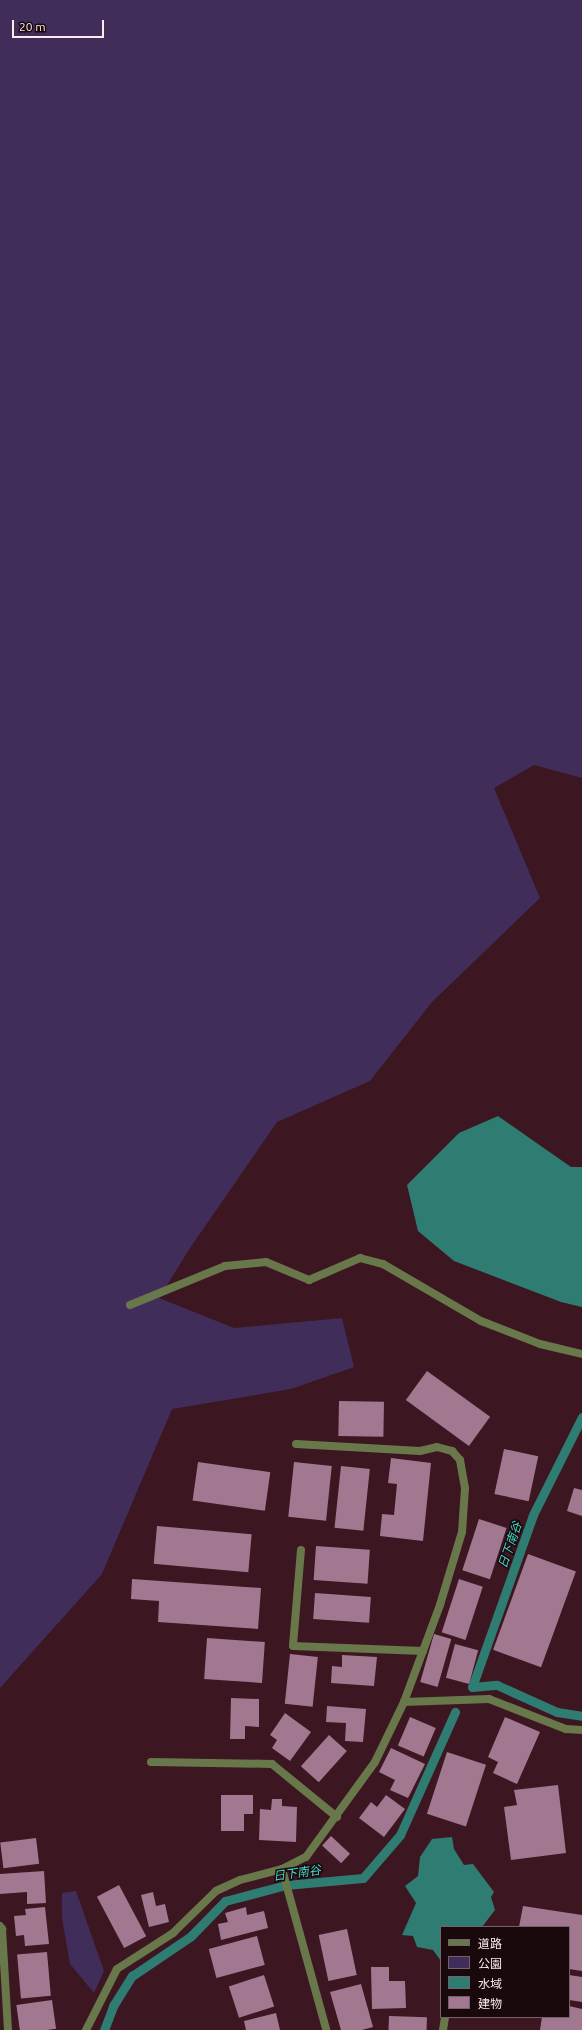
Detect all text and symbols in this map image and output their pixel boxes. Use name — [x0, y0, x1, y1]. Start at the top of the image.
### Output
scale bar — [14, 12, 106, 38]
text: 20 m — [19, 20, 46, 33]
water label: 日下南谷 — [495, 1520, 525, 1570]
water label: 日下南谷 — [272, 1863, 322, 1883]
legend — [440, 1926, 570, 2018]
text: 道路 — [478, 1937, 502, 1950]
text: 公園 — [478, 1957, 502, 1970]
text: 水域 — [478, 1977, 502, 1990]
text: 建物 — [478, 1997, 502, 2010]

